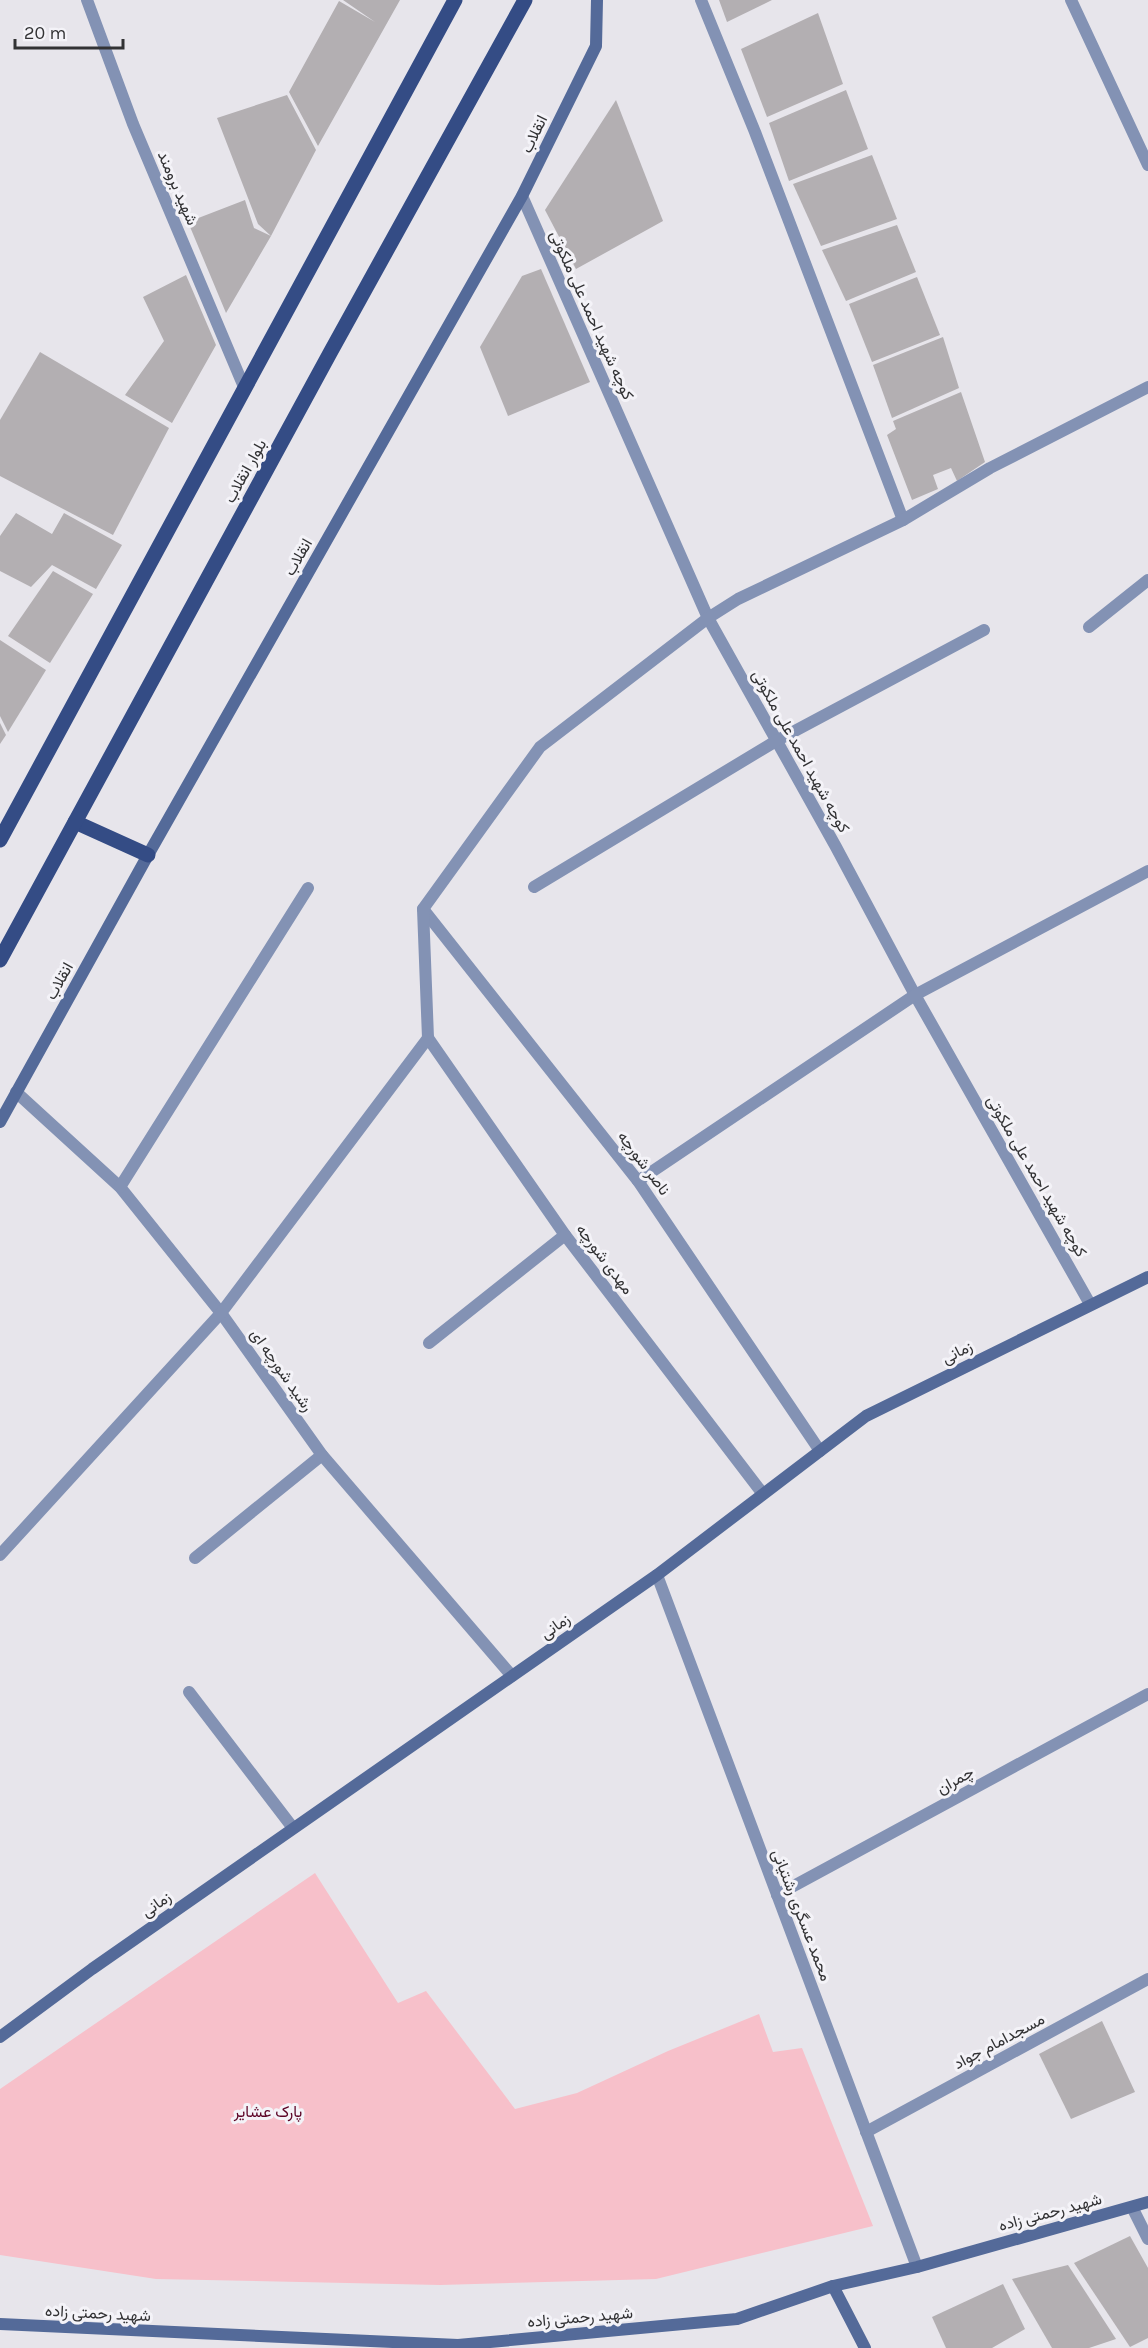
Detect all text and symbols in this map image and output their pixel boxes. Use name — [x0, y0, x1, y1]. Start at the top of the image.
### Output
scale bar — [15, 12, 123, 50]
text: 20 m — [24, 22, 66, 44]
street label: انقلاب — [517, 112, 551, 156]
street label: شهید برومند — [153, 148, 202, 228]
street label: کوچه شهید احمد علی ملکوتی — [544, 227, 638, 403]
street label: بلوار انقلاب — [220, 436, 271, 507]
street label: انقلاب — [280, 535, 316, 579]
street label: کوچه شهید احمد علی ملکوتی — [746, 666, 854, 837]
street label: انقلاب — [41, 959, 77, 1003]
street label: کوچه شهید احمد علی ملکوتی — [981, 1092, 1091, 1261]
street label: ناصر شورچه — [612, 1127, 674, 1200]
street label: مهدی شورچه — [571, 1220, 638, 1299]
street label: رشید شورچه ای — [245, 1325, 318, 1416]
street label: زمانی — [938, 1336, 976, 1369]
street label: زمانی — [536, 1609, 574, 1644]
street label: چمران — [933, 1762, 978, 1800]
street label: محمد عسگری رشتیانی — [767, 1846, 836, 1984]
street label: زمانی — [137, 1887, 175, 1922]
street label: مسجدامام جواد — [950, 2009, 1048, 2074]
park label: پارک عشایر — [233, 2102, 302, 2123]
street label: شهید رحمتی زاده — [996, 2189, 1104, 2236]
street label: شهید رحمتی زاده — [45, 2301, 151, 2326]
street label: شهید رحمتی زاده — [526, 2303, 634, 2332]

